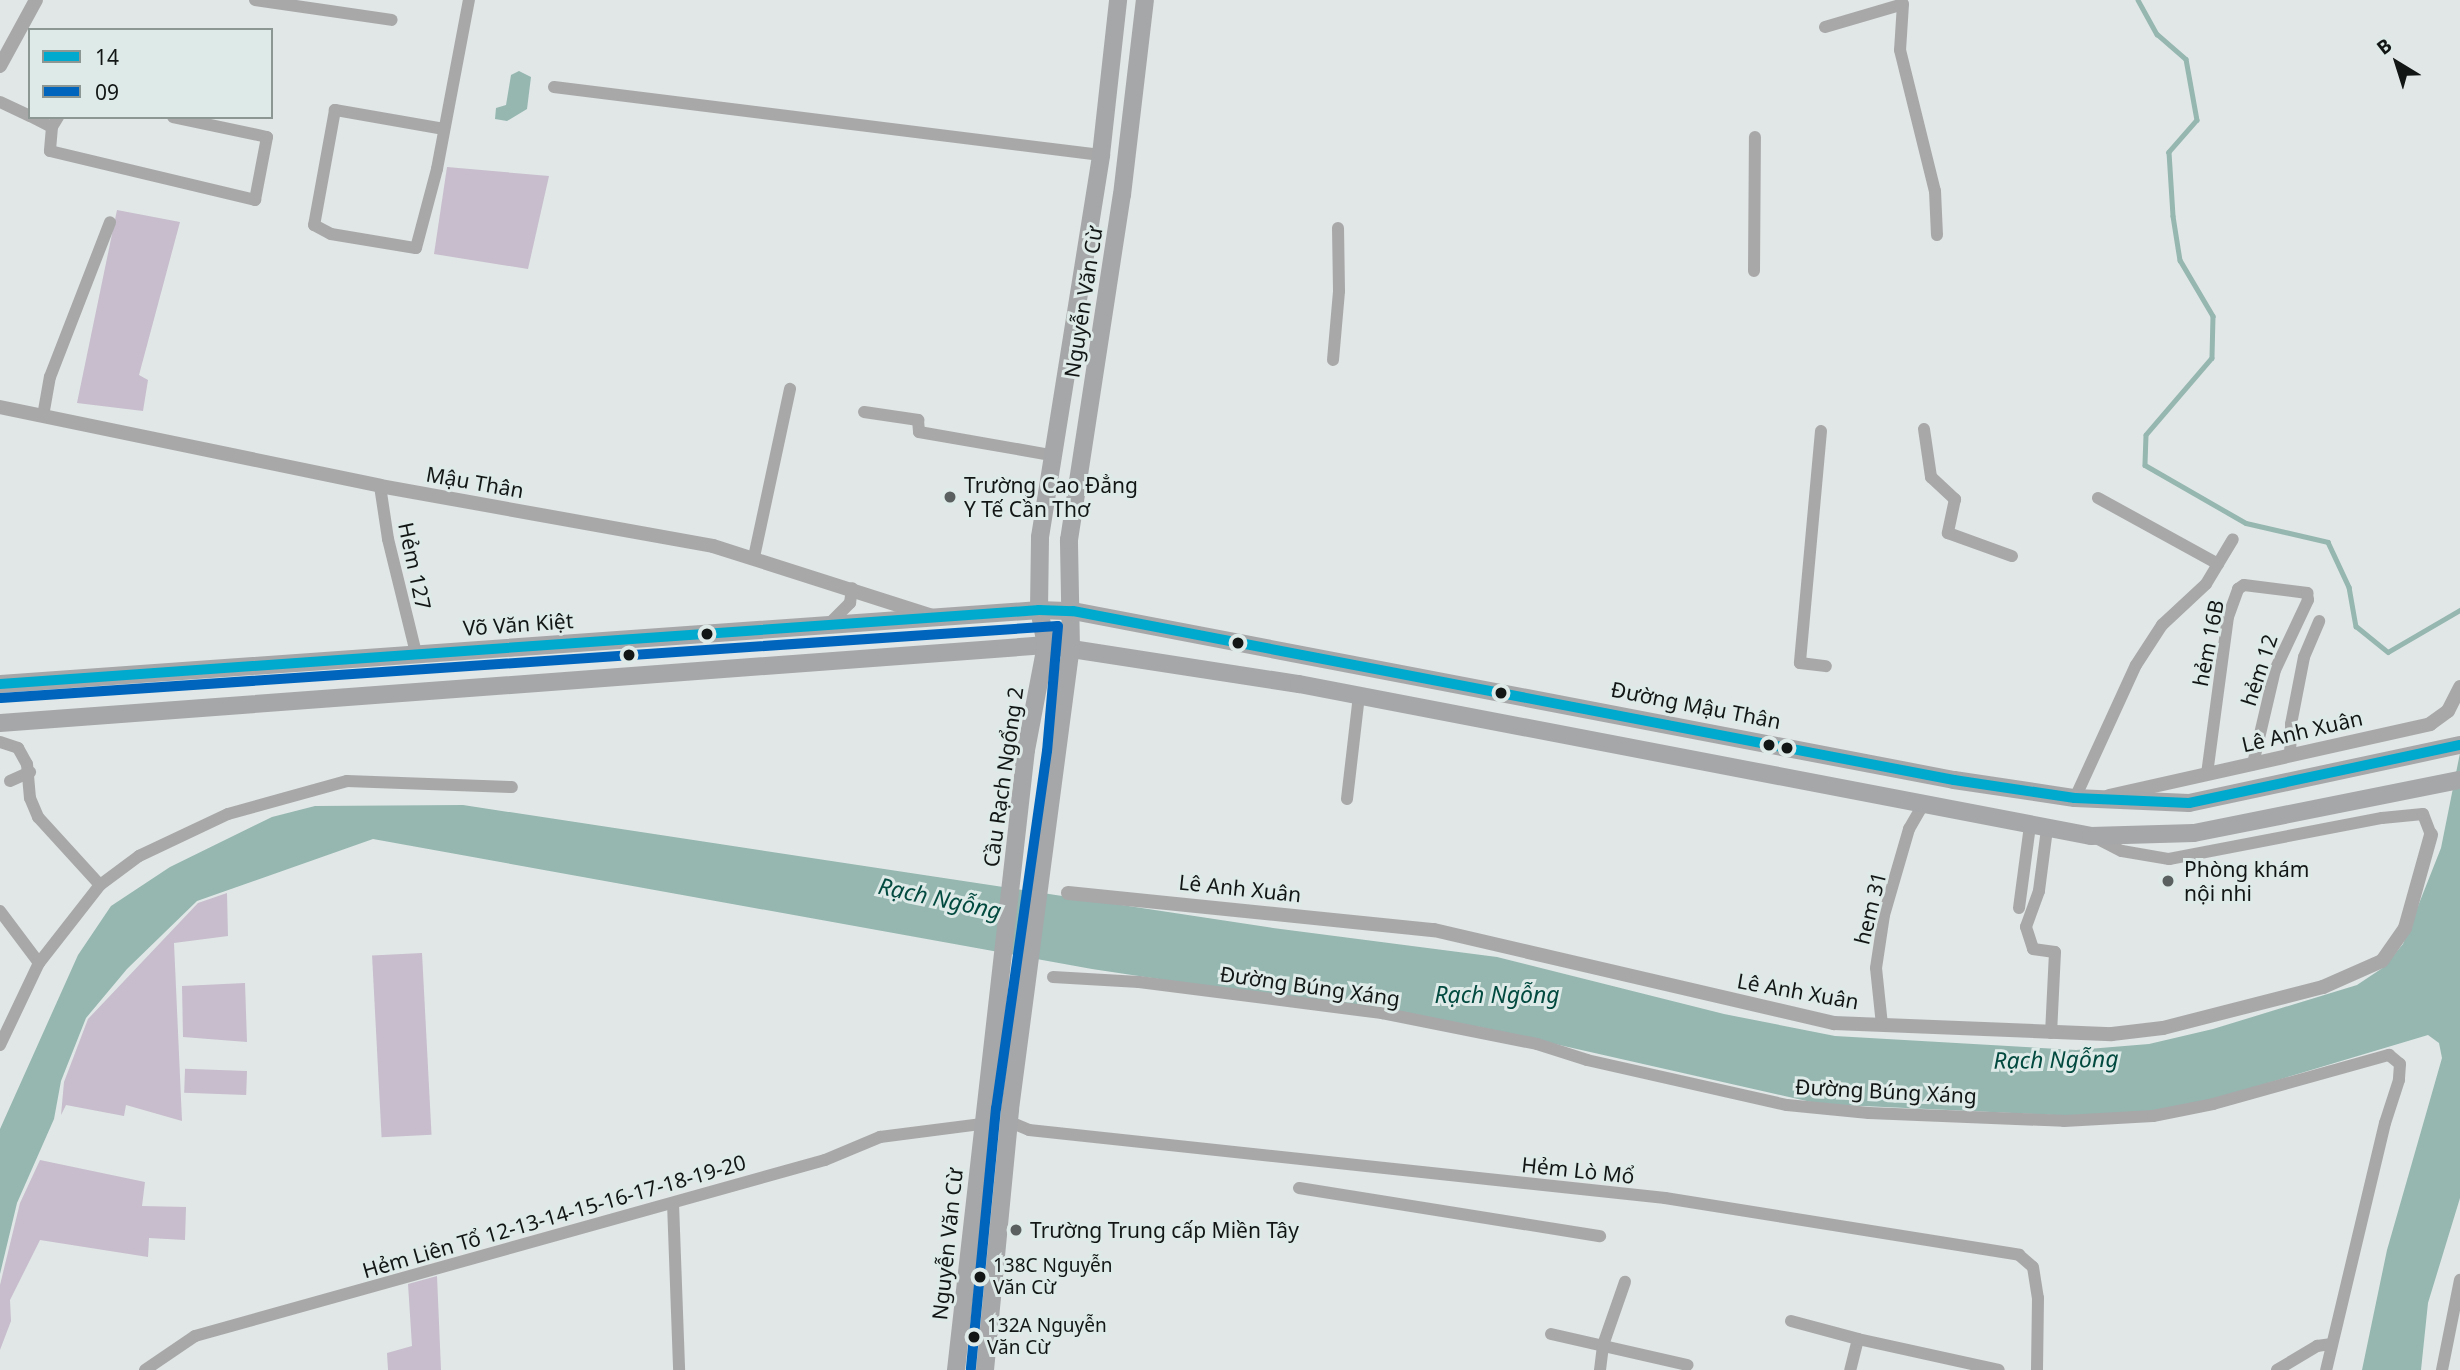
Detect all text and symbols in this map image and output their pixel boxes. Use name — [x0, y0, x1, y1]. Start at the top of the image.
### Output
legend — [28, 28, 273, 119]
north arrow — [2362, 28, 2432, 98]
text: B — [2371, 32, 2397, 61]
text: 14 — [95, 43, 119, 71]
text: 09 — [95, 78, 119, 106]
street label: Nguyễn Văn Cừ — [1059, 225, 1107, 379]
street label: Mậu Thân — [424, 461, 526, 503]
place label: Trường Cao Đẳng Y Tế Cần Thơ — [964, 472, 1138, 522]
marker: Trường Cao Đẳng Y Tế Cần Thơ — [942, 489, 958, 505]
street label: Hẻm 127 — [393, 520, 437, 612]
street label: hẻm 16B — [2187, 598, 2229, 688]
street label: Võ Văn Kiệt — [462, 608, 574, 640]
unlabelled marker — [700, 627, 714, 641]
street label: hẻm 12 — [2236, 631, 2282, 709]
unlabelled marker — [1231, 636, 1245, 650]
unlabelled marker — [622, 648, 636, 662]
street label: Đường Mậu Thân — [1609, 676, 1783, 734]
street label: Cầu Rạch Ngổng 2 — [978, 685, 1028, 869]
unlabelled marker — [1494, 686, 1508, 700]
street label: Lê Anh Xuân — [2239, 705, 2365, 757]
unlabelled marker — [1762, 738, 1776, 752]
unlabelled marker — [1780, 741, 1794, 755]
place label: Phòng khám nội nhi — [2184, 856, 2309, 906]
street label: Lê Anh Xuân — [1177, 869, 1303, 907]
street label: hem 31 — [1849, 869, 1891, 947]
water label: Rạch Ngỗng — [876, 871, 1004, 925]
marker: Phòng khám nội nhi — [2158, 871, 2178, 891]
street label: Đường Búng Xáng — [1218, 961, 1402, 1011]
street label: Lê Anh Xuân — [1735, 968, 1861, 1014]
water label: Rạch Ngỗng — [1434, 980, 1560, 1008]
water label: Rạch Ngỗng — [1993, 1044, 2119, 1074]
street label: Đường Búng Xáng — [1795, 1074, 1977, 1108]
street label: Hẻm Liên Tổ 12-13-14-15-16-17-18-19-20 — [359, 1149, 749, 1283]
street label: Hẻm Lò Mổ — [1520, 1152, 1636, 1188]
street label: Nguyễn Văn Cừ — [926, 1167, 968, 1321]
place label: Trường Trung cấp Miền Tây — [1030, 1217, 1299, 1243]
marker: Trường Trung cấp Miền Tây — [1008, 1222, 1024, 1238]
place label: 138C Nguyễn Văn Cừ — [993, 1255, 1113, 1299]
marker: 138C Nguyễn Văn Cừ — [973, 1270, 987, 1284]
place label: 132A Nguyễn Văn Cừ — [987, 1315, 1107, 1359]
marker: 132A Nguyễn Văn Cừ — [967, 1330, 981, 1344]

